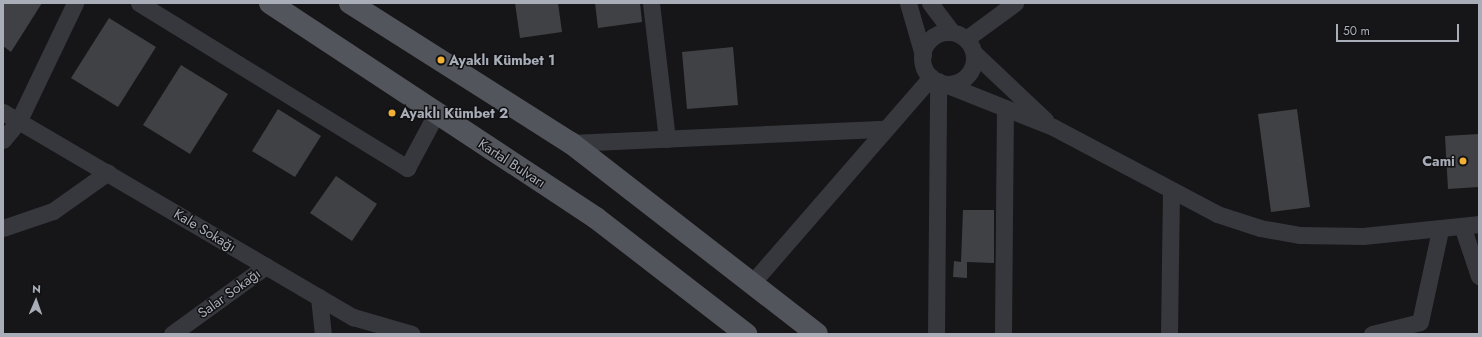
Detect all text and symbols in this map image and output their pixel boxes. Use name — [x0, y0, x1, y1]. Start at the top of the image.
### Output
scale bar — [1338, 16, 1461, 42]
text: 50 m — [1343, 22, 1370, 40]
place label: Ayaklı Kümbet 1 — [449, 52, 555, 68]
marker: Ayaklı Kümbet 1 — [436, 55, 446, 65]
place label: Ayaklı Kümbet 2 — [400, 105, 508, 121]
marker: Ayaklı Kümbet 2 — [387, 108, 397, 118]
street label: Kartal Bulvarı — [475, 135, 549, 191]
place label: Cami — [1422, 153, 1455, 169]
marker: Cami — [1458, 156, 1468, 166]
street label: Kale Sokağı — [171, 205, 239, 255]
street label: Salar Sokağı — [194, 265, 264, 321]
north arrow — [16, 281, 56, 321]
text: N — [32, 281, 41, 297]

